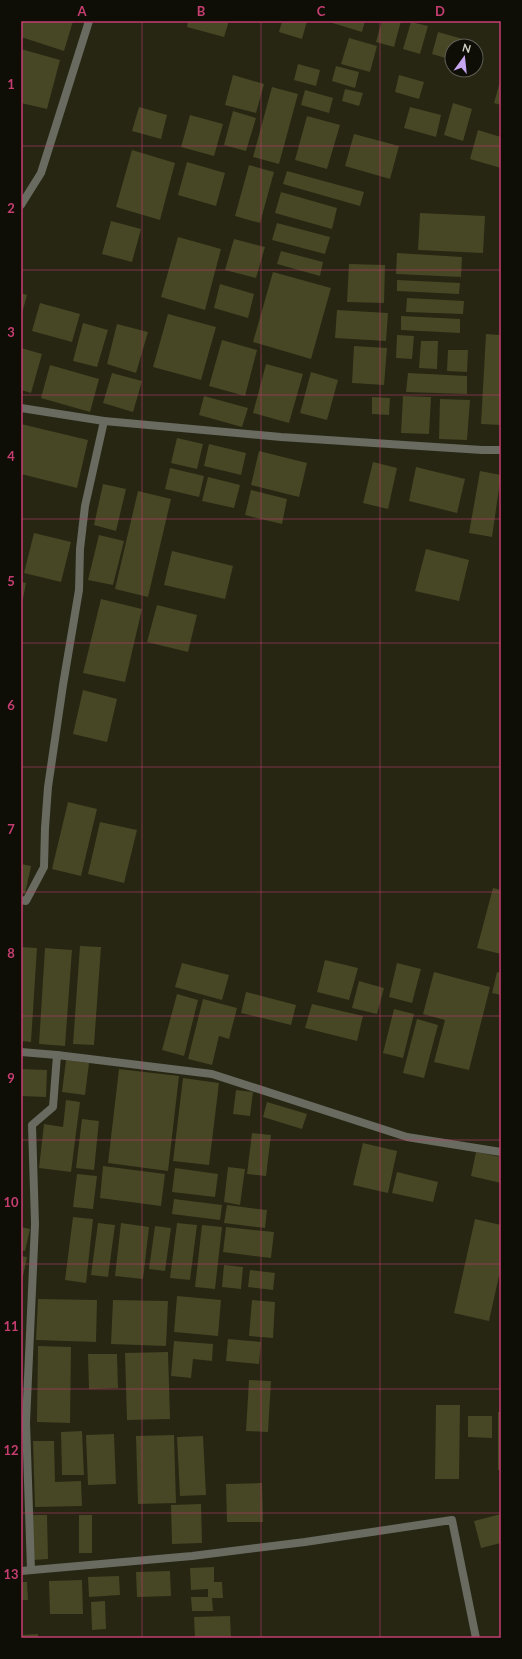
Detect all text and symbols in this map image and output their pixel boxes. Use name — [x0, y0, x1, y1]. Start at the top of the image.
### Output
text: A — [76, 3, 87, 19]
text: B — [197, 3, 206, 19]
text: C — [317, 3, 326, 19]
text: D — [435, 3, 445, 19]
north arrow — [444, 38, 484, 78]
text: N — [461, 40, 472, 55]
text: 1 — [7, 76, 15, 92]
text: 2 — [7, 200, 15, 216]
text: 3 — [7, 324, 15, 340]
text: 4 — [7, 448, 15, 464]
text: 5 — [7, 573, 15, 589]
text: 6 — [7, 697, 15, 713]
text: 7 — [7, 821, 15, 837]
text: 8 — [7, 945, 15, 961]
text: 9 — [7, 1070, 15, 1086]
text: 10 — [3, 1194, 19, 1210]
text: 11 — [3, 1318, 19, 1334]
text: 12 — [3, 1442, 19, 1458]
text: 13 — [3, 1566, 19, 1582]

